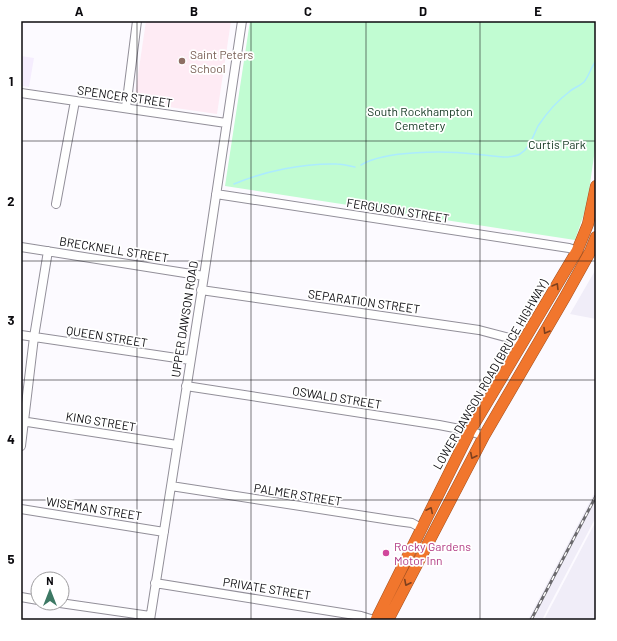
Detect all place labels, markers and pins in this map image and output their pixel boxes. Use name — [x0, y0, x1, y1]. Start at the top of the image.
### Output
place label: Saint Peters School — [190, 47, 254, 75]
marker: Saint Peters School — [177, 56, 187, 66]
place label: Rocky Gardens Motor Inn — [394, 539, 471, 567]
marker: Rocky Gardens Motor Inn — [381, 548, 391, 558]

